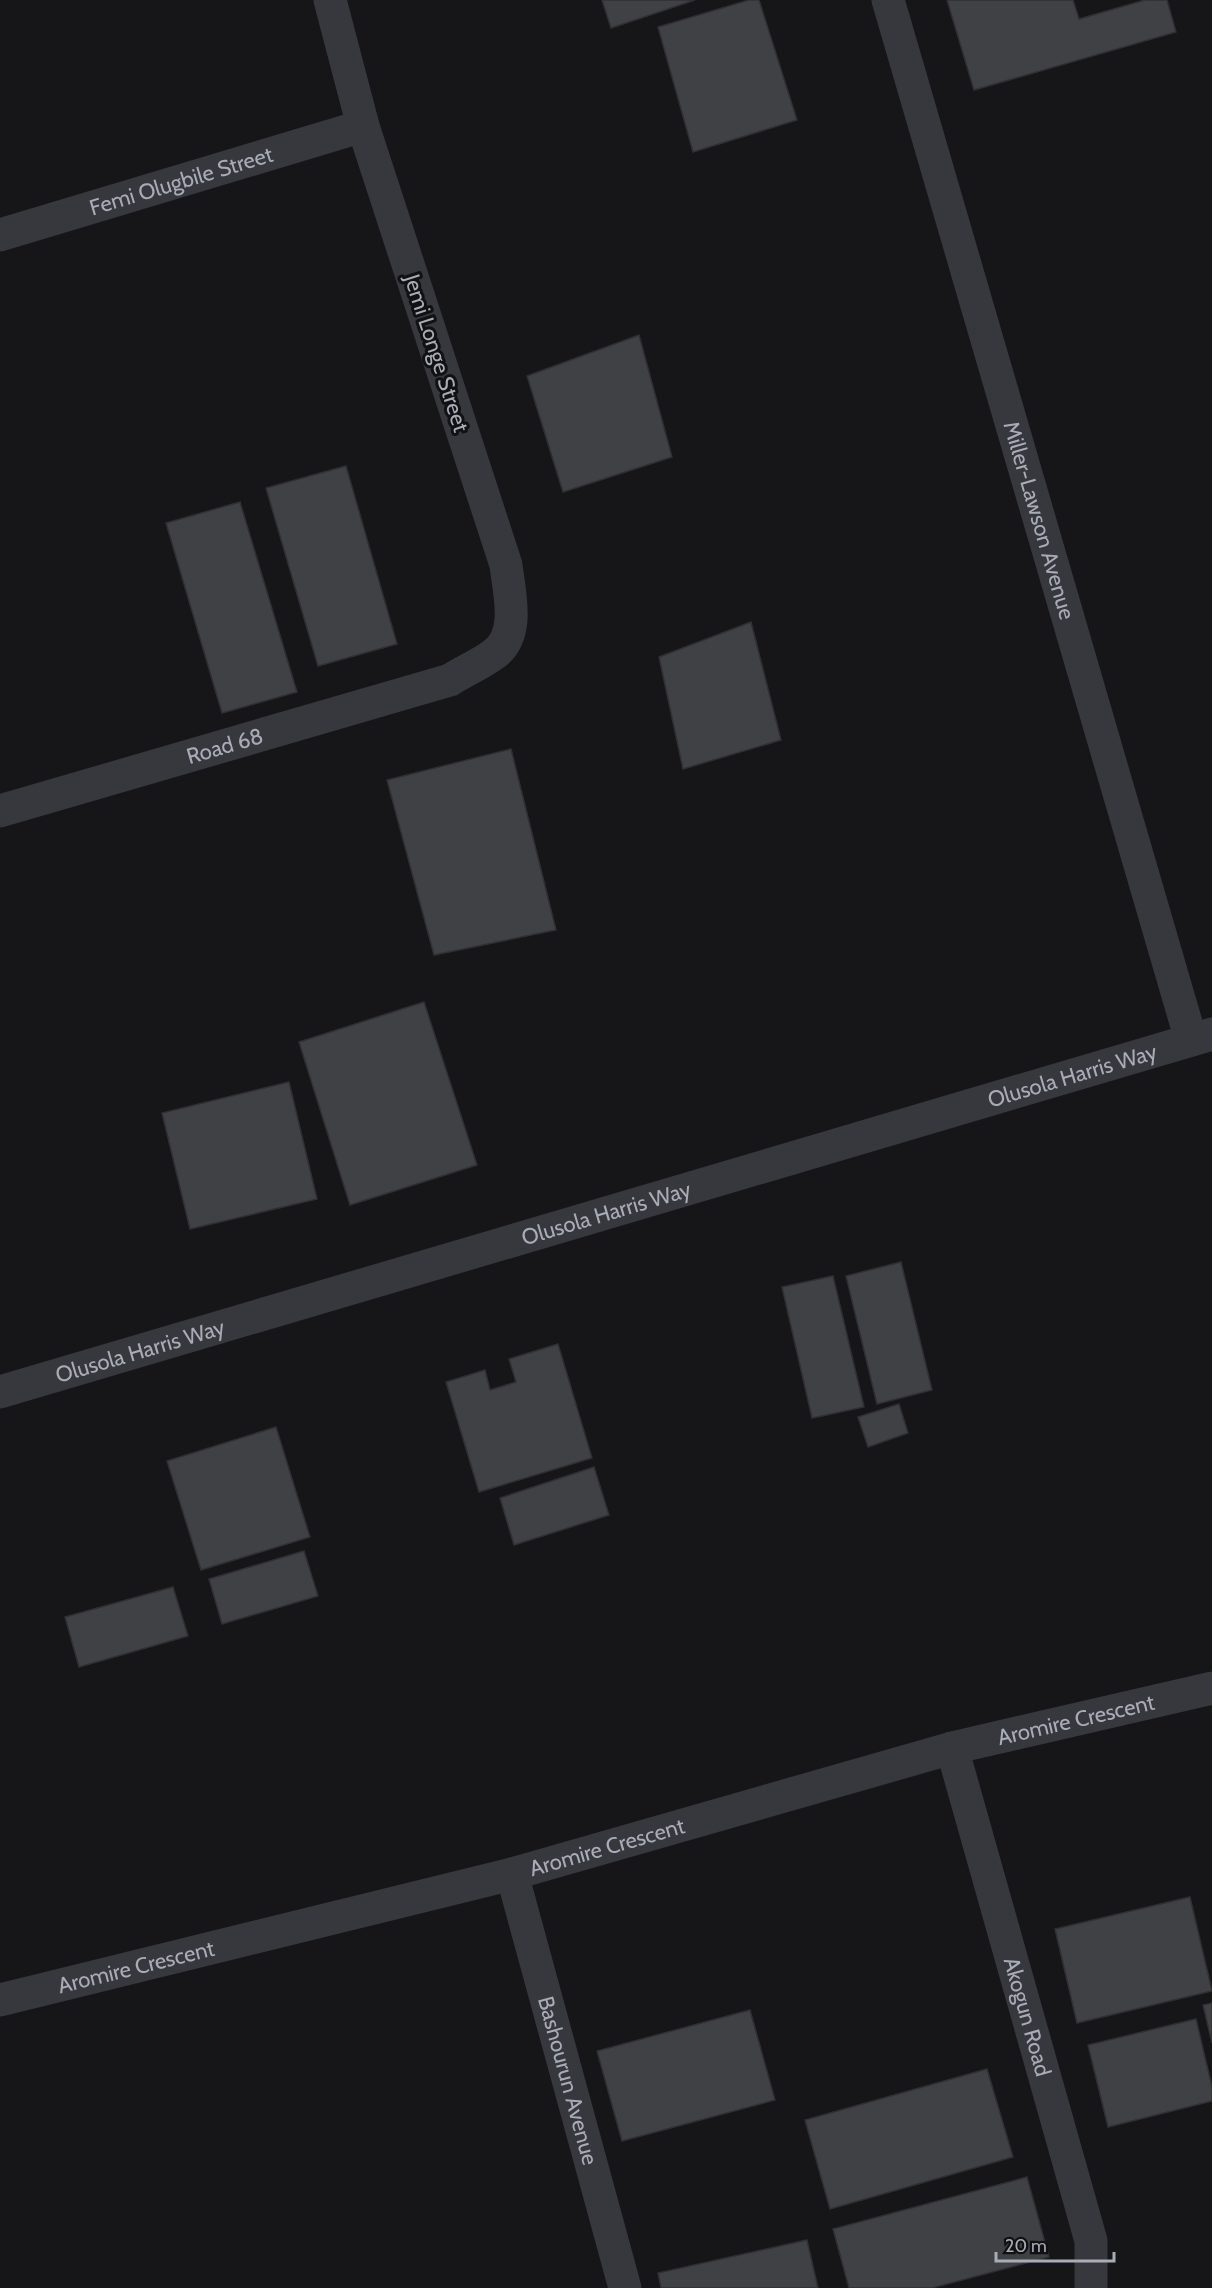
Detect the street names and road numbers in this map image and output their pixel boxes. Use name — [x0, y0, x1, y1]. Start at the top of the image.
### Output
street label: Femi Olugbile Street — [86, 141, 277, 221]
street label: Jemi Longe Street — [398, 270, 475, 436]
street label: Miller-Lawson Avenue — [997, 418, 1081, 623]
street label: Road 68 — [183, 722, 266, 770]
street label: Olusola Harris Way — [985, 1038, 1160, 1114]
street label: Olusola Harris Way — [518, 1176, 694, 1251]
street label: Olusola Harris Way — [52, 1313, 228, 1389]
street label: Aromire Crescent — [995, 1689, 1158, 1751]
street label: Aromire Crescent — [526, 1812, 688, 1882]
street label: Aromire Crescent — [55, 1935, 218, 1999]
street label: Akogun Road — [998, 1954, 1057, 2079]
street label: Bashourun Avenue — [532, 1993, 604, 2168]

